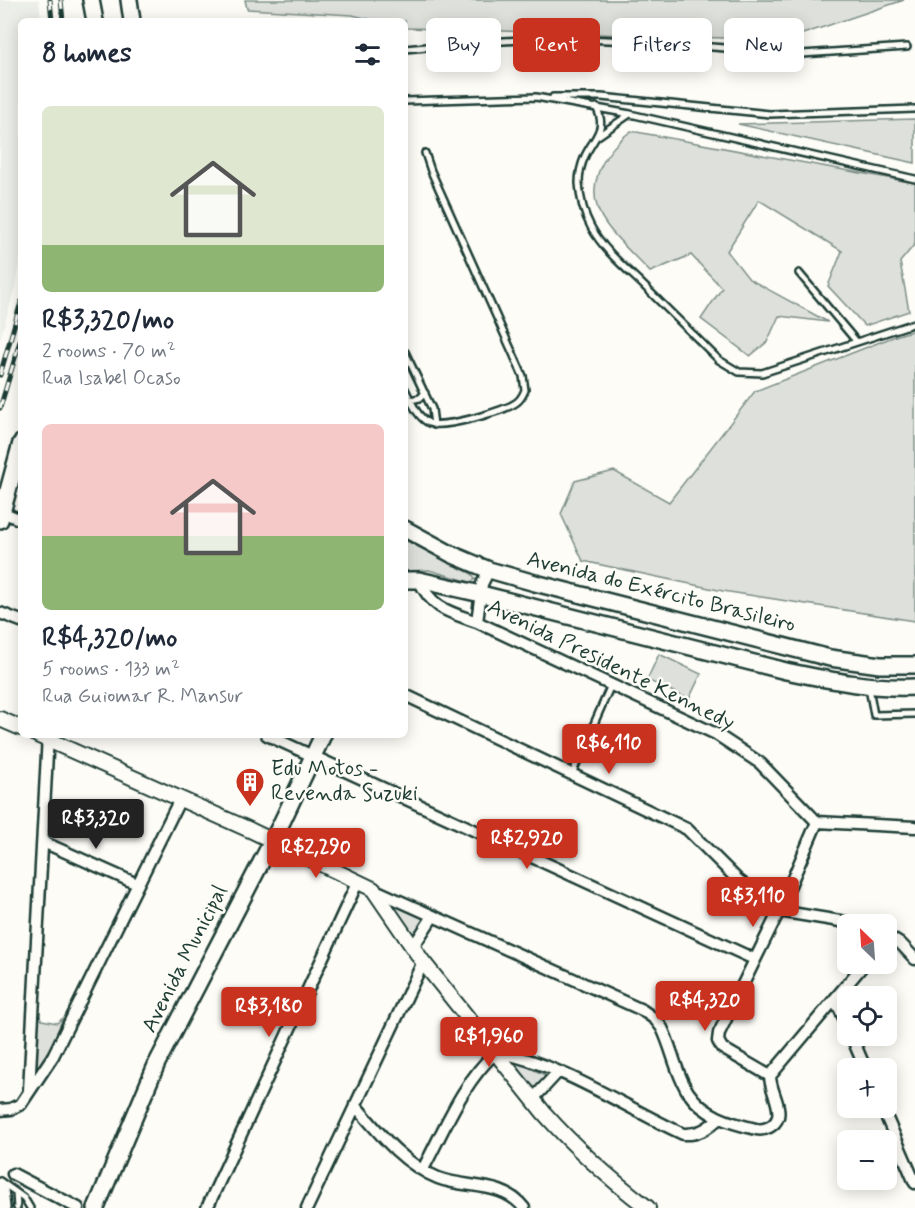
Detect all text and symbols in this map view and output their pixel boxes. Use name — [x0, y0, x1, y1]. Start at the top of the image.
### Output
chip: Buy — [426, 18, 501, 72]
chip: Rent — [513, 18, 600, 72]
chip: Filters — [612, 18, 712, 72]
chip: New — [724, 18, 804, 72]
text: 8 homes — [42, 37, 132, 71]
icon: filters — [351, 38, 384, 71]
icon: home — [159, 145, 267, 253]
text: R$3,320/mo — [42, 304, 174, 338]
text: 2 rooms · 70 m² — [42, 338, 176, 365]
text: Rua Isabel Ocaso — [42, 365, 181, 392]
icon: home — [159, 463, 267, 571]
street label: Avenida do Exército Brasileiro — [524, 545, 798, 639]
street label: Avenida Presidente Kennedy — [483, 593, 739, 737]
text: R$4,320/mo — [42, 622, 177, 656]
text: 5 rooms · 133 m² — [42, 656, 180, 683]
text: Rua Guiomar R. Mansur — [42, 683, 243, 710]
pin: R$6,110 — [554, 724, 664, 775]
text: R$6,110 — [576, 730, 642, 757]
place label: Edu Motos - Revenda Suzuki — [271, 755, 418, 808]
building icon: Edu Motos - Revenda Suzuki — [234, 766, 266, 808]
pin: R$3,320 — [41, 799, 151, 850]
text: R$3,320 — [62, 805, 130, 832]
pin: R$2,920 — [472, 819, 582, 870]
text: R$2,920 — [491, 825, 563, 852]
pin: R$2,290 — [261, 828, 371, 879]
text: R$2,290 — [281, 834, 351, 861]
pin: R$3,110 — [698, 877, 808, 928]
street label: Avenida Municipal — [136, 880, 234, 1038]
text: R$3,110 — [721, 883, 785, 910]
north arrow — [837, 914, 897, 974]
map controls — [837, 914, 897, 1190]
pin: R$4,320 — [650, 981, 760, 1032]
button: locate — [837, 986, 897, 1046]
pin: R$3,180 — [214, 987, 324, 1038]
text: R$4,320 — [670, 987, 740, 1014]
text: R$3,180 — [235, 993, 303, 1020]
pin: R$1,960 — [434, 1017, 544, 1068]
text: R$1,960 — [454, 1023, 524, 1050]
button: + — [837, 1058, 897, 1118]
button: − — [837, 1130, 897, 1190]

